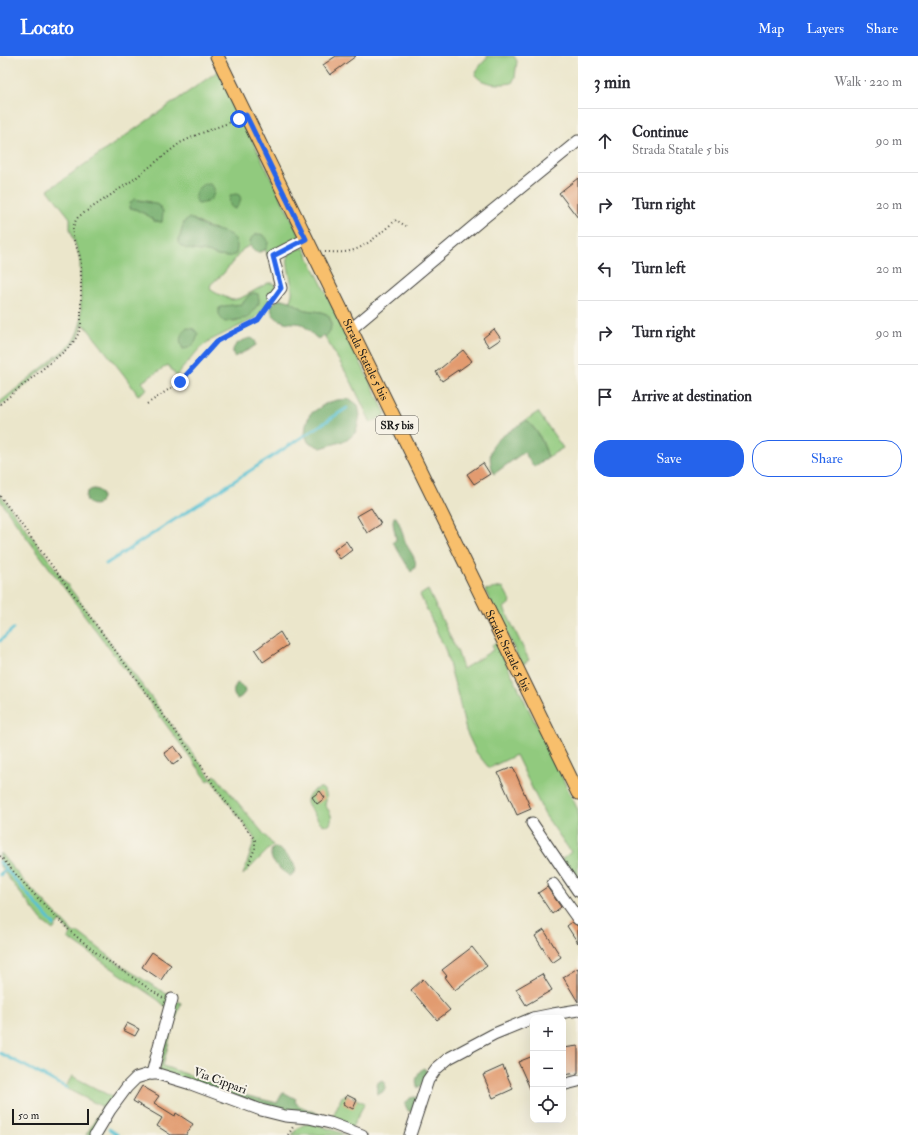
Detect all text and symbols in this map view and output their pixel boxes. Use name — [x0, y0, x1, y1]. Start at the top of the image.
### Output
text: Locato — [20, 16, 74, 40]
text: Map — [758, 20, 784, 37]
text: Layers — [806, 20, 844, 37]
text: Share — [866, 20, 898, 37]
text: 3 min — [594, 72, 631, 93]
text: Walk · 220 m — [834, 74, 902, 90]
route start — [230, 110, 248, 128]
text: Continue — [632, 123, 688, 142]
icon: ahead — [594, 130, 616, 152]
text: 90 m — [876, 133, 902, 149]
text: Strada Statale 5 bis — [632, 142, 729, 158]
icon: right — [594, 194, 616, 216]
text: Turn right — [632, 195, 695, 214]
text: 20 m — [876, 197, 902, 213]
icon: left — [594, 258, 616, 280]
text: Turn left — [632, 259, 686, 278]
text: 20 m — [876, 261, 902, 277]
street label: Strada Statale 5 bis — [339, 316, 392, 403]
icon: right — [594, 322, 616, 344]
text: Turn right — [632, 323, 695, 342]
text: 90 m — [876, 325, 902, 341]
route end — [171, 373, 189, 391]
icon: arrive — [594, 386, 616, 408]
text: Arrive at destination — [632, 387, 752, 406]
road number: SR5 bis — [376, 416, 418, 434]
button: Save — [594, 440, 744, 477]
button: Share — [752, 440, 902, 477]
street label: Strada Statale 5 bis — [482, 607, 535, 694]
map controls — [530, 1015, 566, 1123]
button: + — [530, 1015, 566, 1051]
button: − — [530, 1051, 566, 1087]
street label: Via Cippari — [191, 1064, 249, 1098]
button: locate — [530, 1087, 566, 1123]
scale bar — [12, 1107, 89, 1126]
text: 50 m — [18, 1109, 39, 1122]

